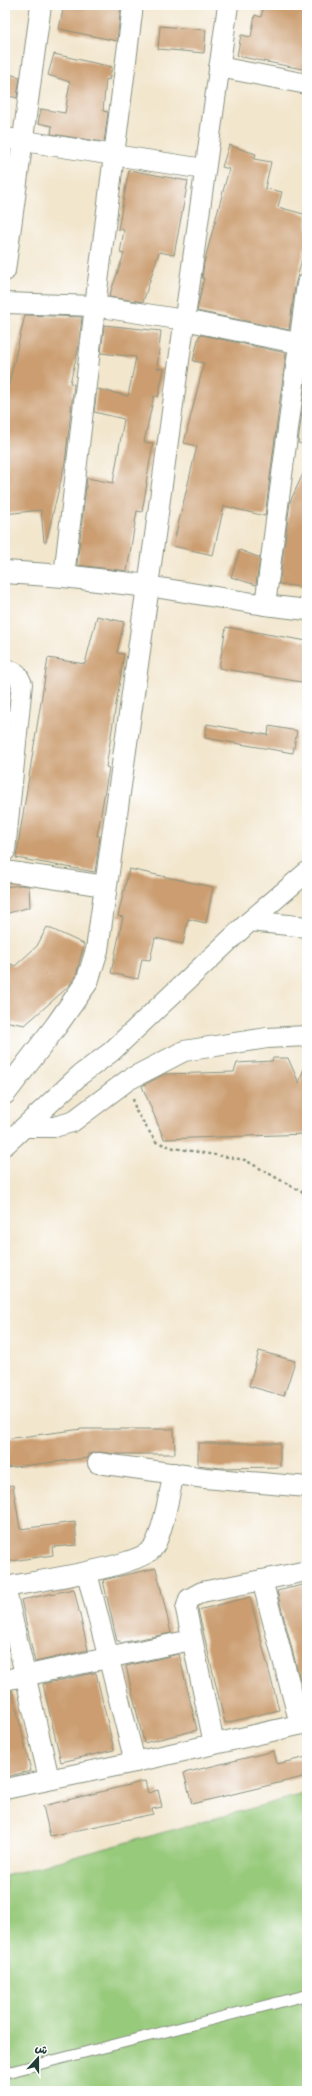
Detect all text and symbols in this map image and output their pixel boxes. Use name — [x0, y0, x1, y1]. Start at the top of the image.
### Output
north arrow — [18, 2038, 58, 2078]
text: ش — [33, 2040, 50, 2059]

